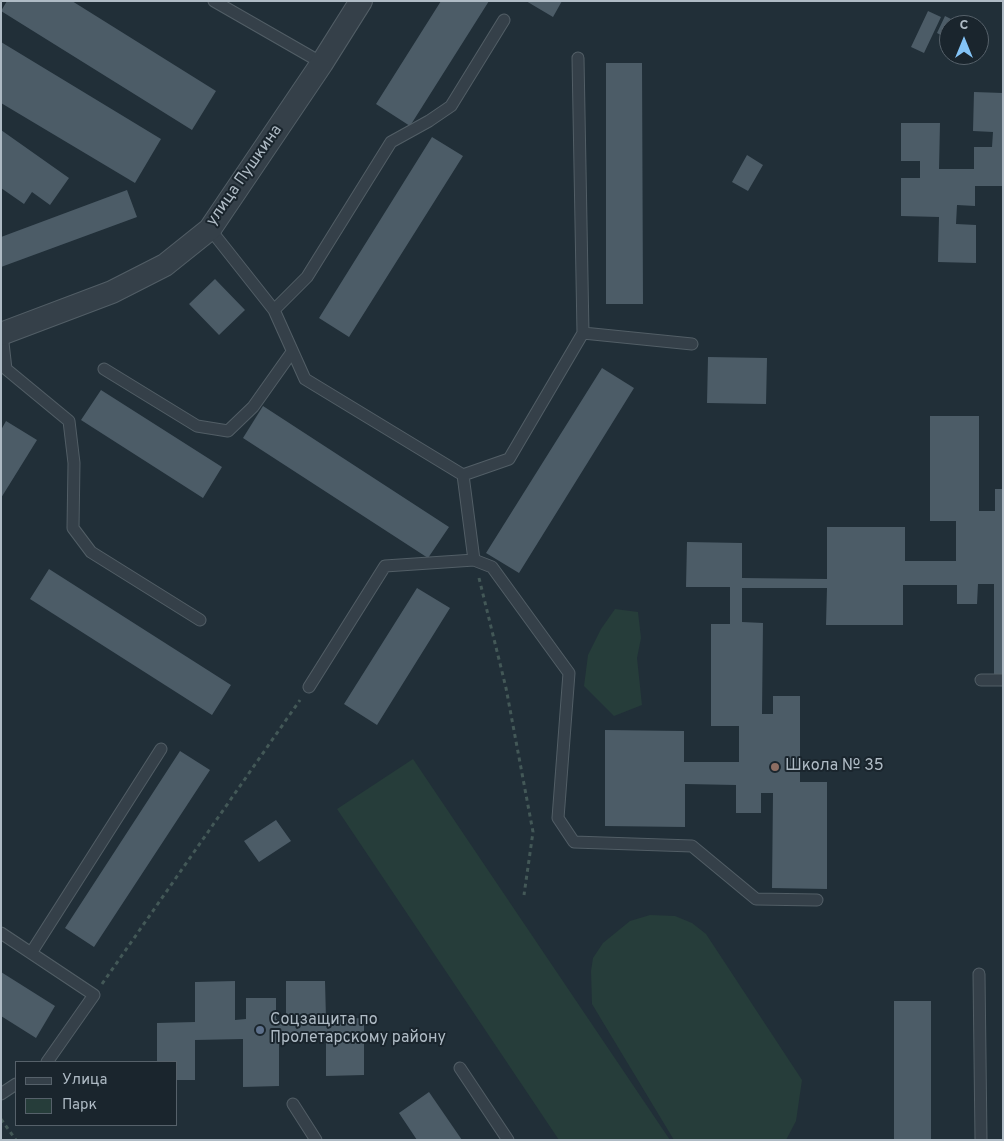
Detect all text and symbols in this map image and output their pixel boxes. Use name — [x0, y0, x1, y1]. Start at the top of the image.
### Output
north arrow — [939, 15, 989, 65]
text: С — [960, 17, 968, 34]
street label: улица Пушкина — [203, 122, 287, 230]
place label: Школа № 35 — [785, 757, 884, 777]
marker: Школа № 35 — [769, 761, 781, 773]
place label: Соцзащита по Пролетарскому району — [270, 1011, 446, 1049]
marker: Соцзащита по Пролетарскому району — [254, 1024, 266, 1036]
legend — [15, 1061, 178, 1126]
text: Улица — [62, 1071, 107, 1090]
text: Парк — [62, 1096, 97, 1115]

